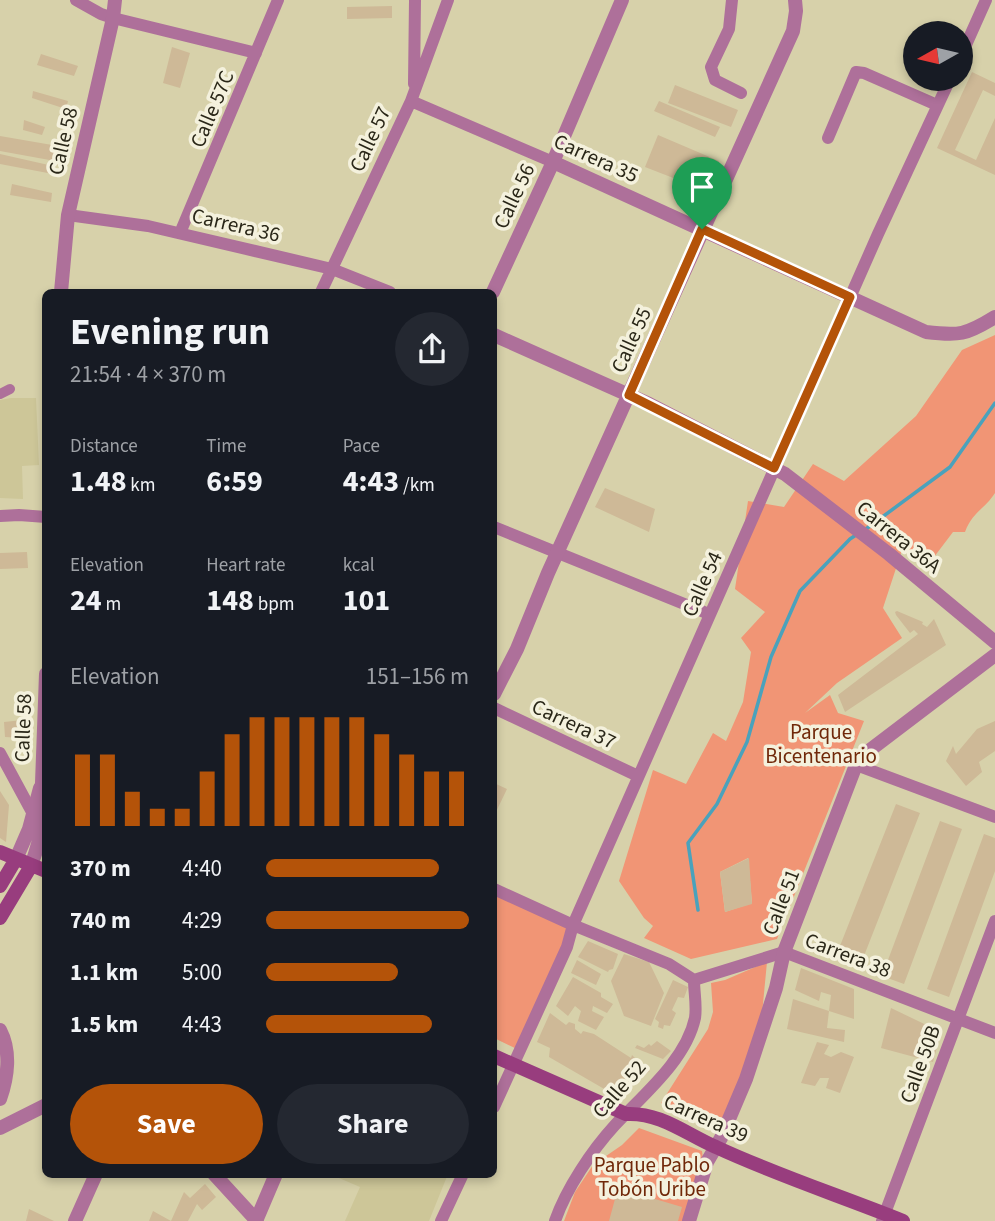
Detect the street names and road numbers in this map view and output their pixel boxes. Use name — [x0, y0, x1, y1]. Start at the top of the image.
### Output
street label: Calle 57C — [182, 66, 242, 152]
street label: Calle 57 — [342, 101, 398, 177]
street label: Calle 58 — [41, 104, 85, 178]
street label: Carrera 35 — [549, 126, 643, 190]
street label: Calle 56 — [486, 158, 542, 234]
street label: Carrera 36 — [189, 200, 283, 250]
street label: Calle 55 — [603, 302, 659, 378]
street label: Carrera 36A — [850, 493, 948, 581]
street label: Calle 54 — [674, 546, 730, 622]
street label: Carrera 37 — [527, 691, 621, 757]
street label: Calle 58 — [7, 693, 39, 763]
street label: Calle 51 — [755, 865, 807, 939]
street label: Carrera 38 — [801, 925, 895, 985]
street label: Calle 50B — [892, 1021, 948, 1107]
street label: Calle 52 — [585, 1053, 653, 1125]
street label: Carrera 39 — [659, 1086, 753, 1150]

